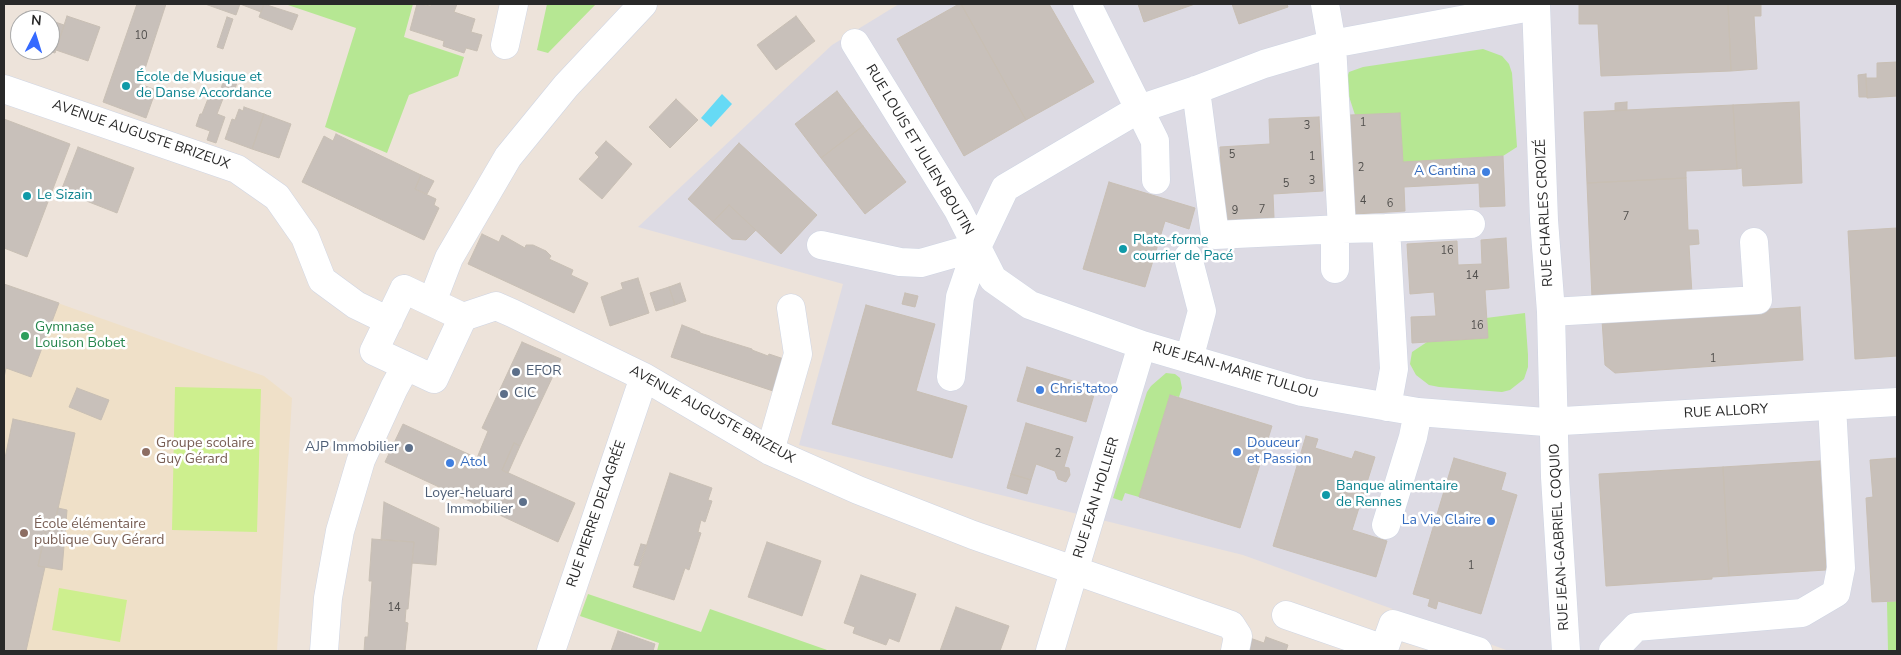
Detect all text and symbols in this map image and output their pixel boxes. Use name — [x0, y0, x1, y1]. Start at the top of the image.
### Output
north arrow — [10, 10, 60, 60]
text: N — [30, 11, 42, 30]
house number: 10 — [134, 29, 148, 43]
street label: RUE LOUIS ET JULIEN BOUTIN — [861, 62, 977, 238]
place label: École de Musique et de Danse Accordance — [136, 70, 272, 102]
marker: École de Musique et de Danse Accordance — [120, 80, 132, 92]
street label: AVENUE AUGUSTE BRIZEUX — [50, 97, 232, 173]
house number: 1 — [1360, 116, 1366, 130]
house number: 3 — [1304, 119, 1310, 133]
street label: RUE CHARLES CROIZÉ — [1533, 139, 1557, 287]
house number: 5 — [1229, 148, 1235, 162]
house number: 1 — [1309, 150, 1315, 164]
house number: 2 — [1358, 161, 1364, 175]
place label: A Cantina — [1414, 164, 1476, 180]
marker: A Cantina — [1480, 166, 1492, 178]
house number: 3 — [1309, 174, 1315, 188]
house number: 5 — [1283, 177, 1289, 191]
place label: Le Sizain — [37, 188, 92, 204]
marker: Le Sizain — [21, 190, 33, 202]
house number: 4 — [1360, 194, 1366, 208]
house number: 6 — [1387, 197, 1393, 211]
house number: 7 — [1259, 203, 1265, 217]
house number: 9 — [1232, 204, 1238, 218]
house number: 7 — [1623, 210, 1629, 224]
place label: Plate-forme courrier de Pacé — [1133, 233, 1233, 266]
marker: Plate-forme courrier de Pacé — [1117, 243, 1129, 255]
house number: 16 — [1440, 244, 1454, 258]
house number: 14 — [1465, 269, 1479, 283]
house number: 16 — [1470, 319, 1484, 333]
place label: Gymnase Louison Bobet — [35, 320, 125, 352]
marker: Gymnase Louison Bobet — [19, 330, 31, 342]
street label: RUE JEAN-MARIE TULLOU — [1150, 339, 1320, 403]
house number: 1 — [1710, 352, 1716, 366]
street label: AVENUE AUGUSTE BRIZEUX — [626, 362, 798, 468]
place label: EFOR — [526, 364, 562, 380]
marker: EFOR — [510, 366, 522, 378]
place label: Chris'tatoo — [1050, 382, 1118, 398]
marker: Chris'tatoo — [1034, 384, 1046, 396]
place label: CIC — [514, 386, 536, 402]
marker: CIC — [498, 388, 510, 400]
street label: RUE ALLORY — [1683, 401, 1769, 423]
street label: RUE JEAN HOLLIER — [1071, 435, 1123, 561]
place label: Groupe scolaire Guy Gérard — [156, 436, 254, 468]
place label: Douceur et Passion — [1247, 436, 1311, 468]
street label: RUE PIERRE DELAGRÉE — [564, 438, 630, 590]
place label: AJP Immobilier — [305, 440, 399, 456]
marker: AJP Immobilier — [403, 442, 415, 454]
street label: RUE JEAN-GABRIEL COQUIO — [1547, 443, 1573, 631]
marker: Groupe scolaire Guy Gérard — [140, 446, 152, 458]
marker: Douceur et Passion — [1231, 446, 1243, 458]
house number: 2 — [1055, 447, 1061, 461]
place label: Atol — [460, 455, 487, 471]
marker: Atol — [444, 457, 456, 469]
place label: Banque alimentaire de Rennes — [1336, 479, 1458, 512]
place label: Loyer-heluard Immobilier — [425, 486, 513, 518]
marker: Banque alimentaire de Rennes — [1320, 489, 1332, 501]
marker: Loyer-heluard Immobilier — [517, 496, 529, 508]
place label: La Vie Claire — [1402, 513, 1481, 529]
marker: La Vie Claire — [1485, 515, 1497, 527]
place label: École élémentaire publique Guy Gérard — [34, 517, 165, 550]
marker: École élémentaire publique Guy Gérard — [18, 527, 30, 539]
house number: 1 — [1468, 559, 1474, 573]
house number: 14 — [387, 601, 401, 615]

